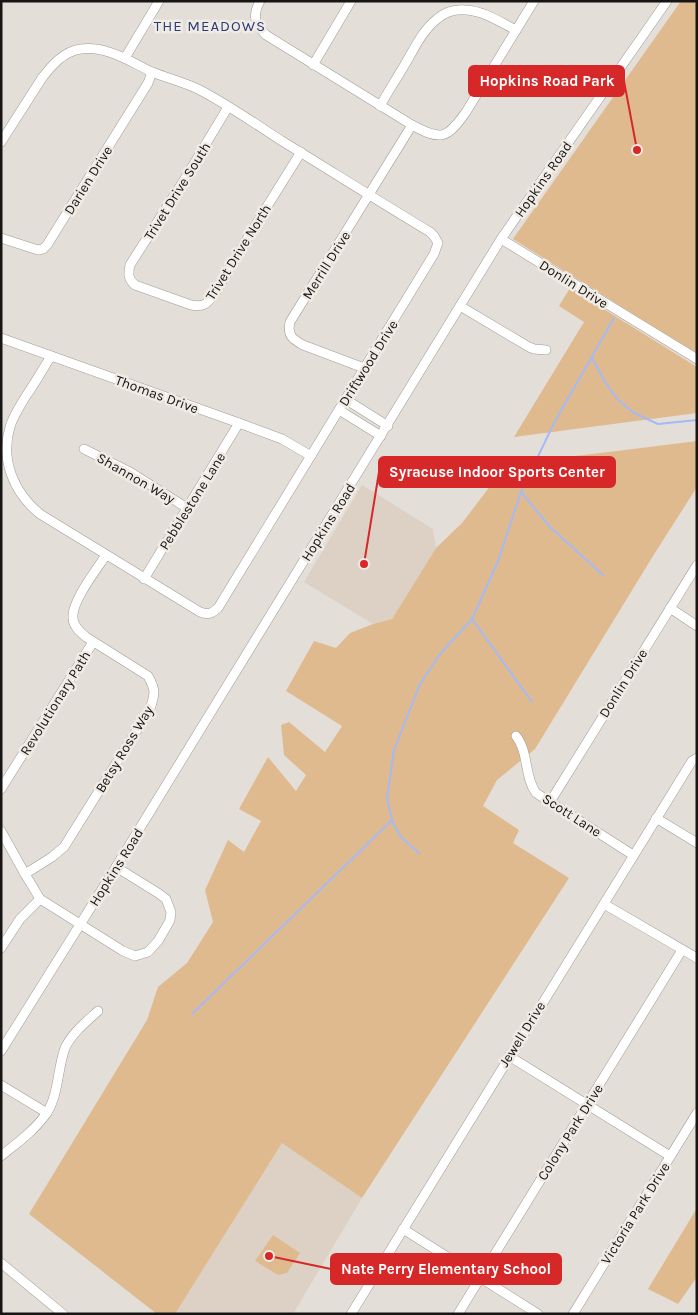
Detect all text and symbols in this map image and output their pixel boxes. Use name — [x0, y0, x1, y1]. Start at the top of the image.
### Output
district label: THE MEADOWS — [154, 17, 266, 35]
callout: Hopkins Road Park — [469, 66, 624, 96]
text: Hopkins Road Park — [479, 72, 615, 90]
street label: Hopkins Road — [511, 138, 576, 220]
street label: Trivet Drive South — [140, 139, 214, 243]
street label: Darien Drive — [61, 143, 116, 218]
street label: Trivet Drive North — [202, 201, 275, 303]
street label: Merrill Drive — [299, 228, 354, 303]
street label: Donlin Drive — [536, 257, 611, 312]
street label: Driftwood Drive — [335, 317, 402, 409]
street label: Thomas Drive — [113, 372, 201, 417]
street label: Shannon Way — [94, 449, 178, 508]
street label: Pebblestone Lane — [156, 449, 229, 553]
callout: Syracuse Indoor Sports Center — [379, 457, 615, 487]
text: Syracuse Indoor Sports Center — [389, 463, 605, 481]
street label: Hopkins Road — [298, 480, 359, 564]
street label: Donlin Drive — [596, 646, 651, 721]
street label: Revolutionary Path — [16, 648, 94, 759]
street label: Betsy Ross Way — [92, 702, 157, 796]
street label: Scott Lane — [539, 790, 604, 841]
street label: Hopkins Road — [86, 825, 147, 909]
street label: Jewell Drive — [496, 998, 549, 1070]
street label: Colony Park Drive — [534, 1081, 607, 1184]
street label: Victoria Park Drive — [597, 1159, 674, 1267]
callout: Nate Perry Elementary School — [331, 1254, 561, 1284]
text: Nate Perry Elementary School — [341, 1260, 551, 1278]

